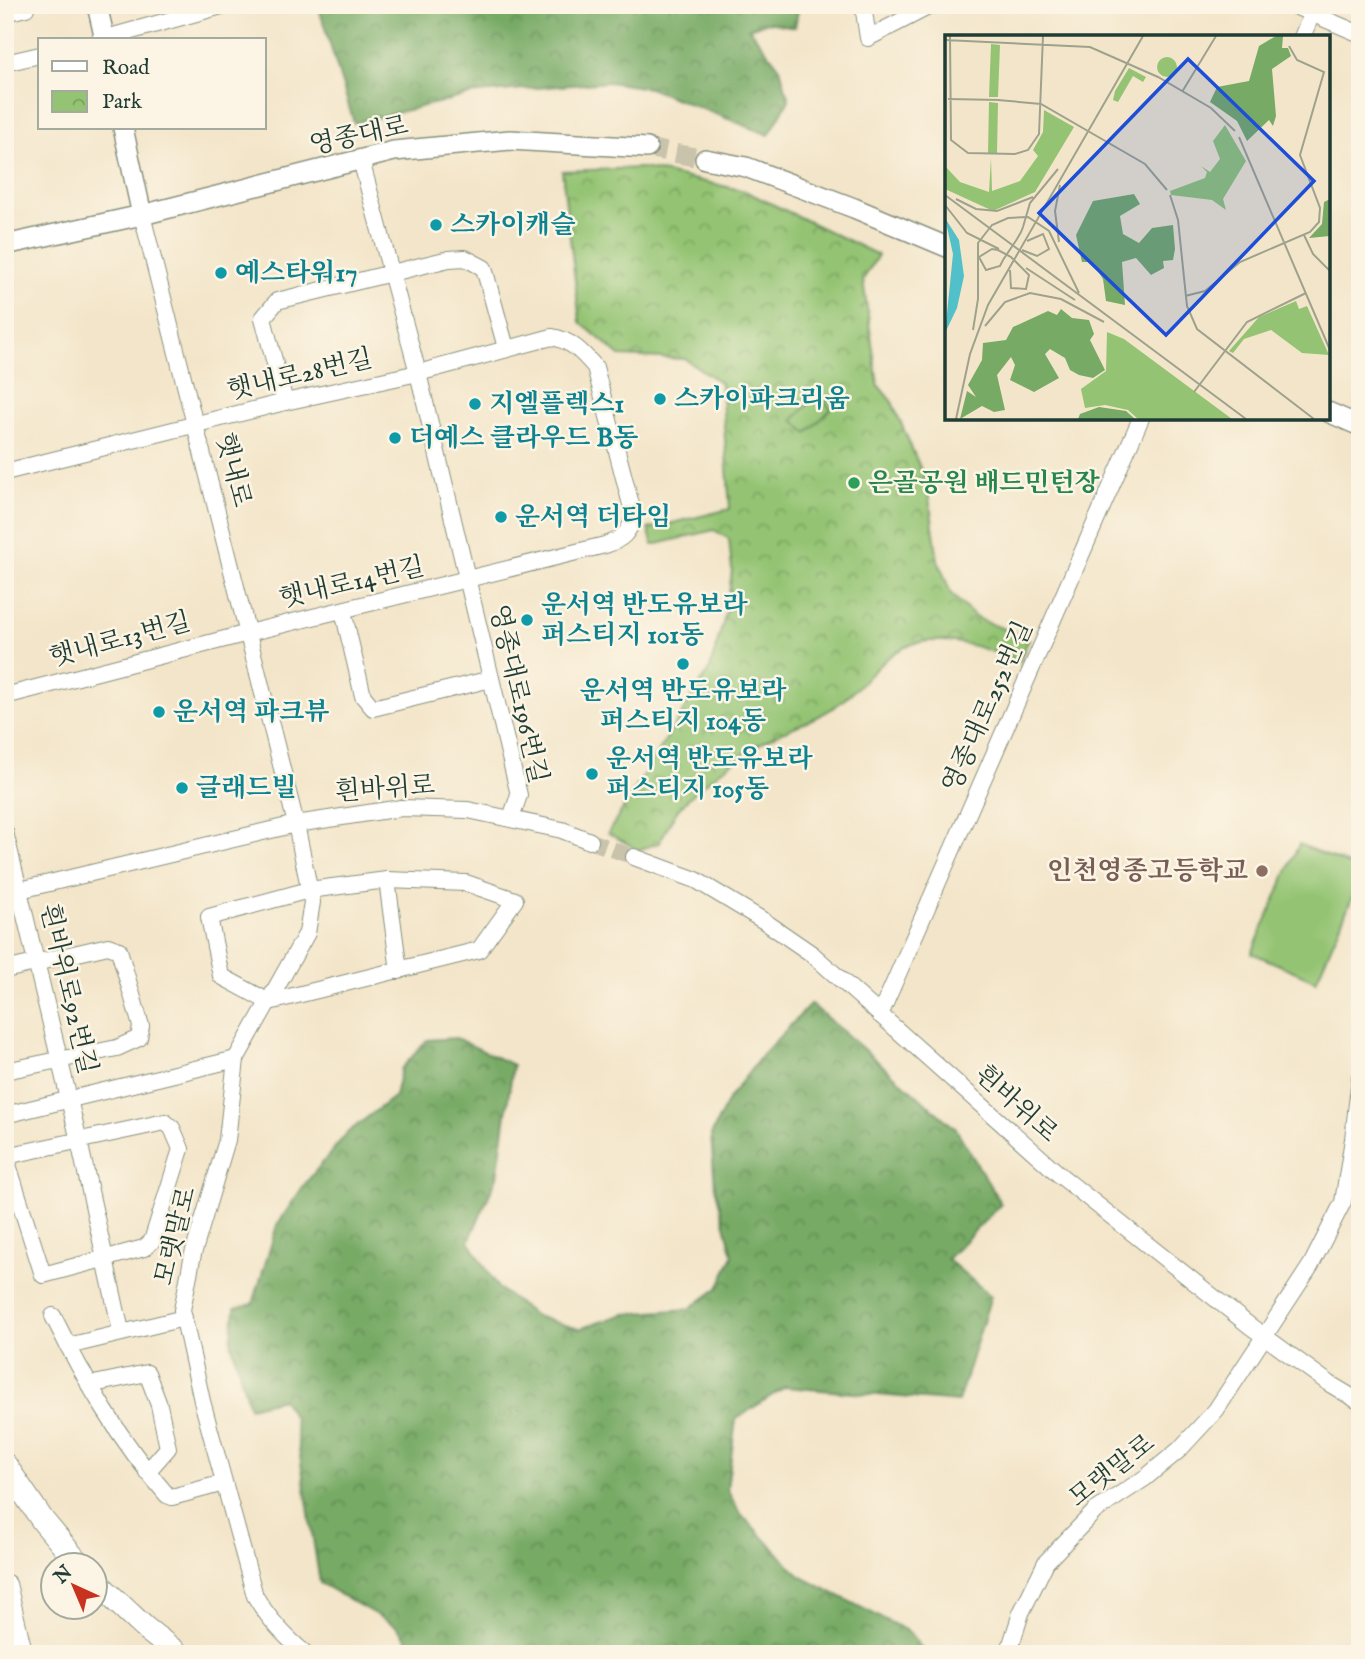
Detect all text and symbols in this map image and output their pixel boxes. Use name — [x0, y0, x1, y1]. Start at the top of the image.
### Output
inset map — [945, 35, 1330, 420]
legend — [38, 38, 266, 130]
text: Road — [102, 55, 150, 82]
text: Park — [102, 89, 143, 116]
street label: 영종대로 — [306, 109, 412, 163]
place label: 스카이캐슬 — [450, 209, 576, 242]
marker: 스카이캐슬 — [428, 217, 444, 233]
place label: 예스타워17 — [235, 257, 357, 290]
marker: 예스타워17 — [213, 265, 229, 281]
street label: 햇내로28번길 — [224, 342, 376, 408]
place label: 스카이파크리움 — [674, 383, 850, 416]
place label: 지엘플렉스1 — [489, 388, 624, 421]
marker: 스카이파크리움 — [652, 391, 668, 407]
marker: 지엘플렉스1 — [467, 396, 483, 412]
place label: 더예스 클라우드 B동 — [409, 422, 638, 455]
street label: 햇내로 — [208, 429, 258, 511]
marker: 더예스 클라우드 B동 — [387, 430, 403, 446]
place label: 은골공원 배드민턴장 — [868, 467, 1101, 500]
marker: 은골공원 배드민턴장 — [846, 475, 862, 491]
place label: 운서역 더타임 — [515, 501, 671, 534]
marker: 운서역 더타임 — [493, 509, 509, 525]
street label: 햇내로14번길 — [276, 550, 428, 616]
place label: 운서역 반도유보라 퍼스티지 101동 — [541, 589, 748, 652]
street label: 영종대로196번길 — [481, 601, 555, 787]
street label: 햇내로13번길 — [46, 605, 194, 675]
marker: 운서역 반도유보라 퍼스티지 101동 — [519, 612, 535, 628]
street label: 영종대로252번길 — [935, 616, 1041, 798]
marker: 운서역 반도유보라 퍼스티지 104동 — [675, 656, 691, 672]
place label: 운서역 반도유보라 퍼스티지 104동 — [580, 675, 787, 738]
place label: 운서역 파크뷰 — [173, 696, 329, 729]
marker: 운서역 파크뷰 — [151, 704, 167, 720]
place label: 운서역 반도유보라 퍼스티지 105동 — [606, 743, 813, 806]
marker: 운서역 반도유보라 퍼스티지 105동 — [584, 766, 600, 782]
street label: 흰바위로 — [334, 769, 436, 809]
place label: 글래드빌 — [196, 772, 296, 805]
marker: 글래드빌 — [174, 780, 190, 796]
place label: 인천영종고등학교 — [1047, 855, 1248, 888]
marker: 인천영종고등학교 — [1254, 863, 1270, 879]
street label: 흰바위로92번길 — [32, 900, 104, 1078]
street label: 흰바위로 — [968, 1058, 1064, 1150]
street label: 모랫말로 — [148, 1183, 204, 1289]
street label: 모랫말로 — [1062, 1427, 1162, 1515]
north arrow — [38, 1550, 108, 1620]
text: N — [49, 1560, 78, 1590]

